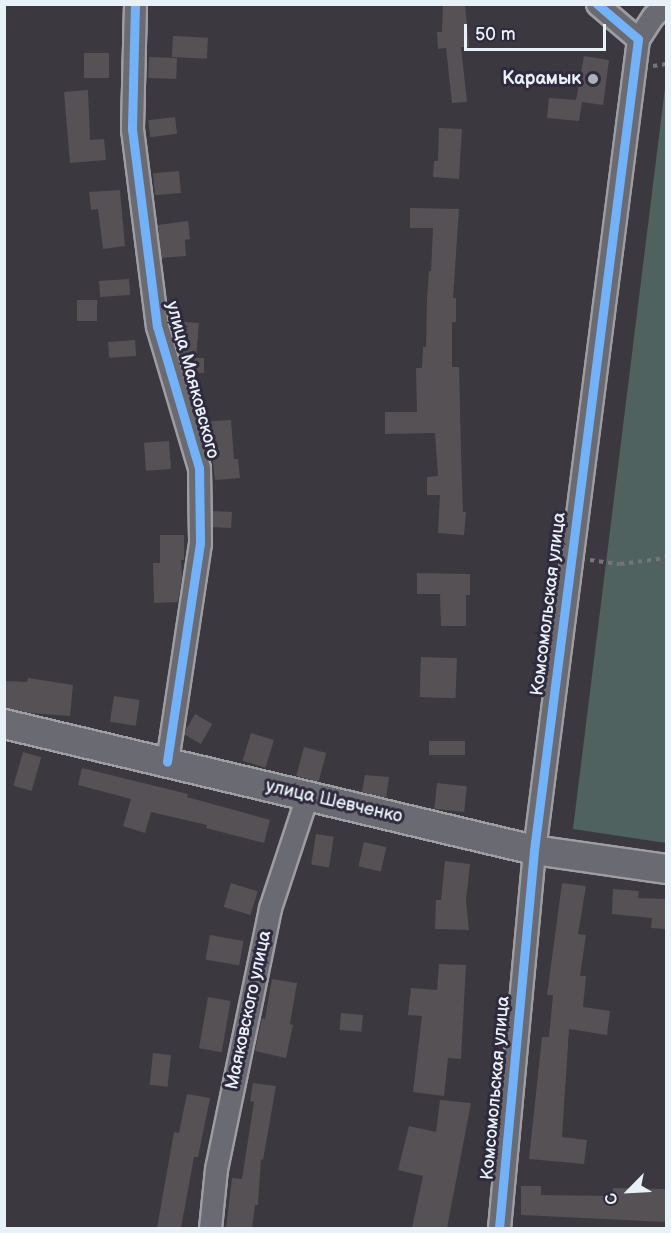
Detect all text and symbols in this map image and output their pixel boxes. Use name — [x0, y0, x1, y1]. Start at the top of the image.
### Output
scale bar — [467, 12, 610, 50]
text: 50 m — [475, 24, 516, 45]
place label: Карамык — [502, 68, 581, 90]
marker: Карамык — [586, 72, 600, 86]
street label: улица Маяковского — [161, 299, 223, 461]
street label: Комсомольская улица — [527, 511, 571, 697]
street label: улица Шевченко — [264, 776, 404, 828]
street label: Маяковского улица — [222, 929, 276, 1091]
street label: Комсомольская улица — [477, 995, 515, 1181]
north arrow — [599, 1161, 659, 1221]
text: С — [601, 1190, 623, 1207]

